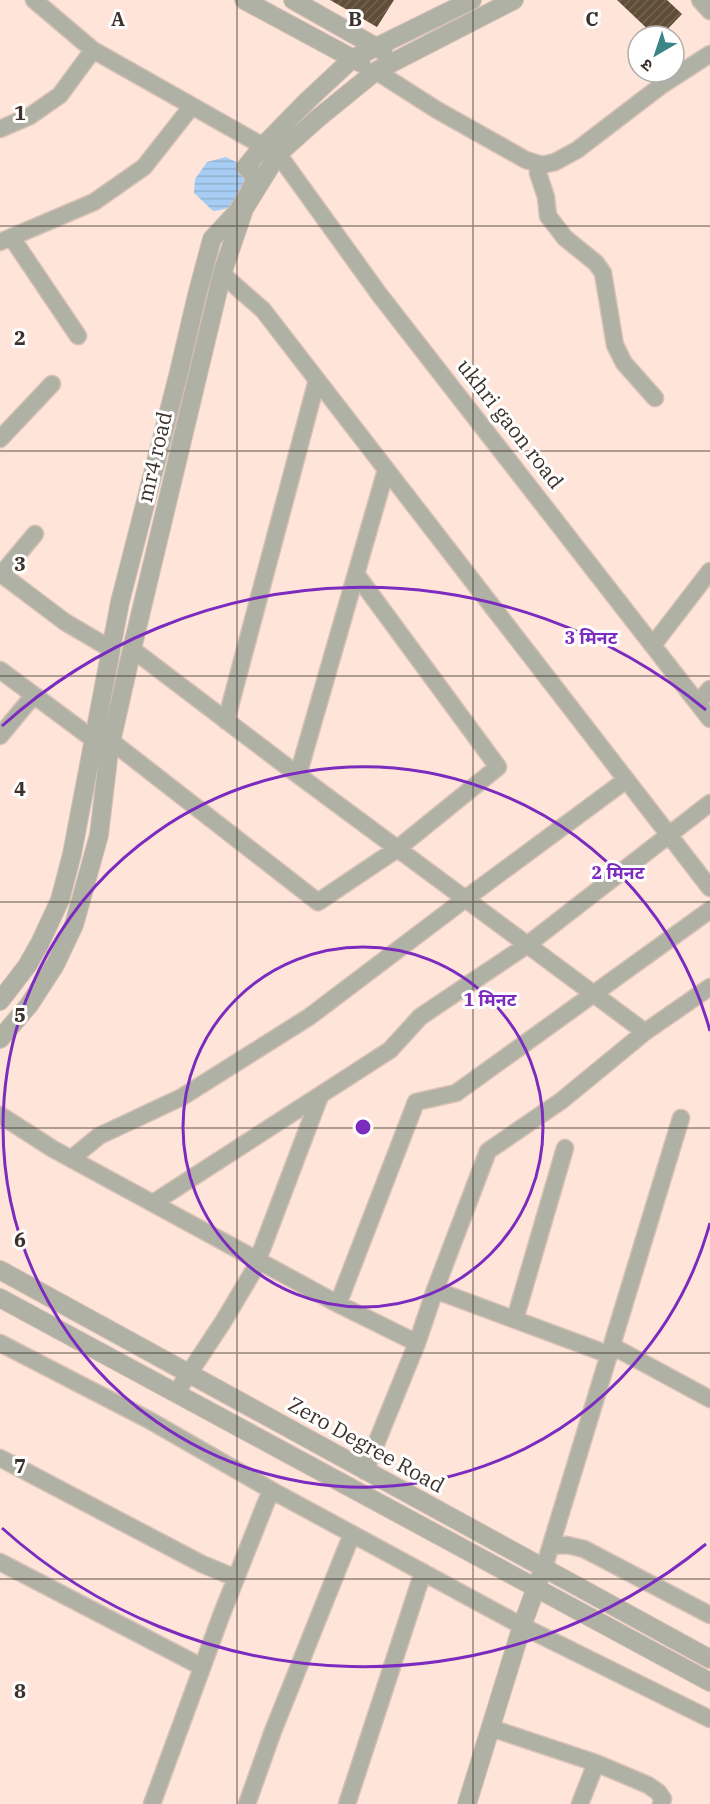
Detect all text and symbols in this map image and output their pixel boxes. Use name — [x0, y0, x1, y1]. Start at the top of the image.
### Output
text: A — [111, 5, 125, 32]
text: B — [348, 5, 362, 32]
text: C — [585, 5, 599, 32]
north arrow — [626, 24, 686, 84]
text: उ — [636, 55, 656, 76]
text: 1 — [14, 99, 26, 126]
text: 2 — [14, 324, 26, 351]
street label: ukhri gaon road — [451, 353, 571, 494]
street label: mr4 road — [130, 408, 178, 505]
text: 3 — [14, 550, 26, 577]
text: 3 मिनट — [565, 626, 618, 649]
text: 4 — [14, 775, 26, 802]
text: 2 मिनट — [592, 861, 645, 884]
text: 1 मिनट — [464, 988, 517, 1011]
text: 5 — [14, 1001, 26, 1028]
centre of rings — [353, 1117, 373, 1137]
text: 6 — [14, 1226, 26, 1253]
street label: Zero Degree Road — [283, 1390, 450, 1499]
text: 7 — [14, 1452, 26, 1479]
text: 8 — [14, 1677, 26, 1704]

